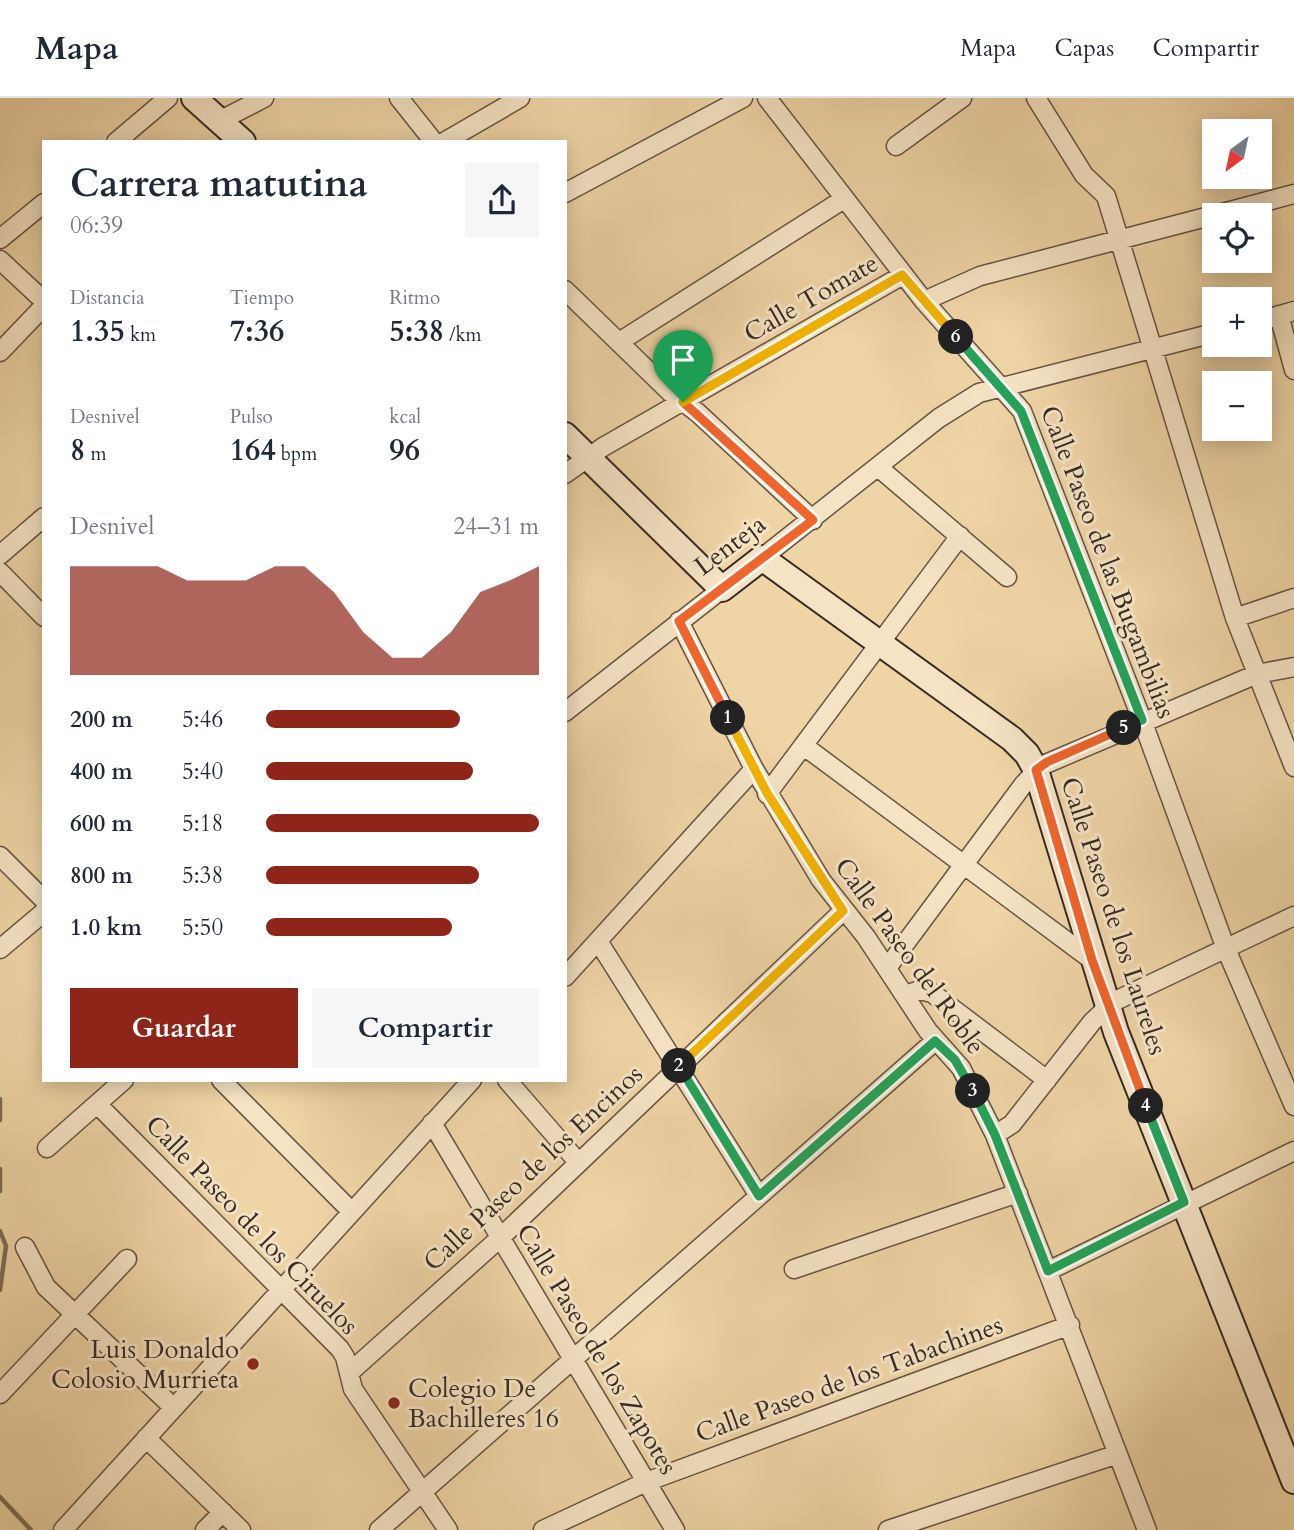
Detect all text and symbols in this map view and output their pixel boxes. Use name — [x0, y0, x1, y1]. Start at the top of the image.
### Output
text: Mapa — [35, 26, 119, 71]
text: Mapa — [960, 32, 1016, 65]
text: Capas — [1054, 32, 1114, 65]
text: Compartir — [1152, 32, 1259, 65]
north arrow — [1202, 119, 1272, 189]
map controls — [1202, 119, 1272, 441]
text: Carrera matutina — [70, 158, 368, 210]
button: share — [465, 163, 539, 237]
button: locate — [1202, 203, 1272, 273]
text: 06:39 — [70, 210, 123, 241]
street label: Calle Tomate — [738, 245, 884, 351]
text: Distancia — [70, 285, 144, 311]
text: Tiempo — [230, 285, 294, 311]
text: Ritmo — [389, 285, 440, 311]
button: + — [1202, 287, 1272, 357]
text: 1.35 — [70, 311, 125, 352]
text: 7:36 — [230, 311, 284, 352]
text: 5:38 — [389, 311, 444, 352]
pin: 6 — [939, 320, 974, 354]
text: km — [125, 322, 156, 348]
text: /km — [444, 322, 482, 348]
text: 6 — [951, 323, 960, 349]
pin — [653, 330, 713, 402]
icon: arrive — [664, 341, 702, 379]
button: − — [1202, 371, 1272, 441]
street label: Calle Paseo de las Bugambilias — [1032, 401, 1184, 723]
text: Desnivel — [70, 404, 140, 430]
text: Pulso — [230, 404, 273, 430]
text: kcal — [389, 404, 421, 430]
text: 8 — [70, 430, 85, 471]
text: 164 — [230, 430, 276, 471]
text: 96 — [389, 430, 420, 471]
text: m — [85, 441, 107, 467]
text: bpm — [276, 441, 317, 467]
street label: Lenteja — [687, 507, 773, 583]
text: Desnivel — [70, 511, 154, 542]
text: 24–31 m — [454, 511, 539, 542]
pin: 1 — [710, 700, 746, 736]
text: 200 m — [70, 704, 133, 735]
text: 5:46 — [182, 704, 223, 735]
text: 1 — [723, 704, 732, 730]
pin: 5 — [1106, 710, 1142, 746]
text: 5 — [1119, 714, 1128, 740]
text: 400 m — [70, 756, 133, 787]
text: 5:40 — [182, 756, 223, 787]
street label: Calle Paseo de los Laureles — [1053, 773, 1175, 1059]
text: 600 m — [70, 808, 133, 839]
text: 5:18 — [182, 808, 223, 839]
street label: Calle Paseo del Roble — [827, 851, 993, 1061]
text: 800 m — [70, 860, 133, 891]
text: 5:38 — [182, 860, 223, 891]
text: 1.0 km — [70, 912, 142, 943]
text: 5:50 — [182, 912, 223, 943]
button: Guardar — [70, 988, 298, 1068]
button: Compartir — [312, 988, 539, 1068]
pin: 2 — [662, 1048, 696, 1084]
text: 2 — [674, 1052, 683, 1078]
street label: Calle Paseo de los Encinos — [416, 1057, 650, 1279]
pin: 3 — [956, 1074, 990, 1108]
text: 3 — [968, 1077, 977, 1103]
pin: 4 — [1128, 1088, 1164, 1124]
text: 4 — [1141, 1092, 1150, 1118]
street label: Calle Paseo de los Ciruelos — [138, 1108, 366, 1342]
street label: Calle Paseo de los Zapotes — [508, 1217, 686, 1481]
street label: Calle Paseo de los Tabachines — [691, 1307, 1007, 1451]
place label: Luis Donaldo Colosio Murrieta — [51, 1332, 239, 1397]
marker: Luis Donaldo Colosio Murrieta — [245, 1356, 261, 1372]
place label: Colegio De Bachilleres 16 — [408, 1371, 559, 1436]
marker: Colegio De Bachilleres 16 — [386, 1395, 402, 1411]

